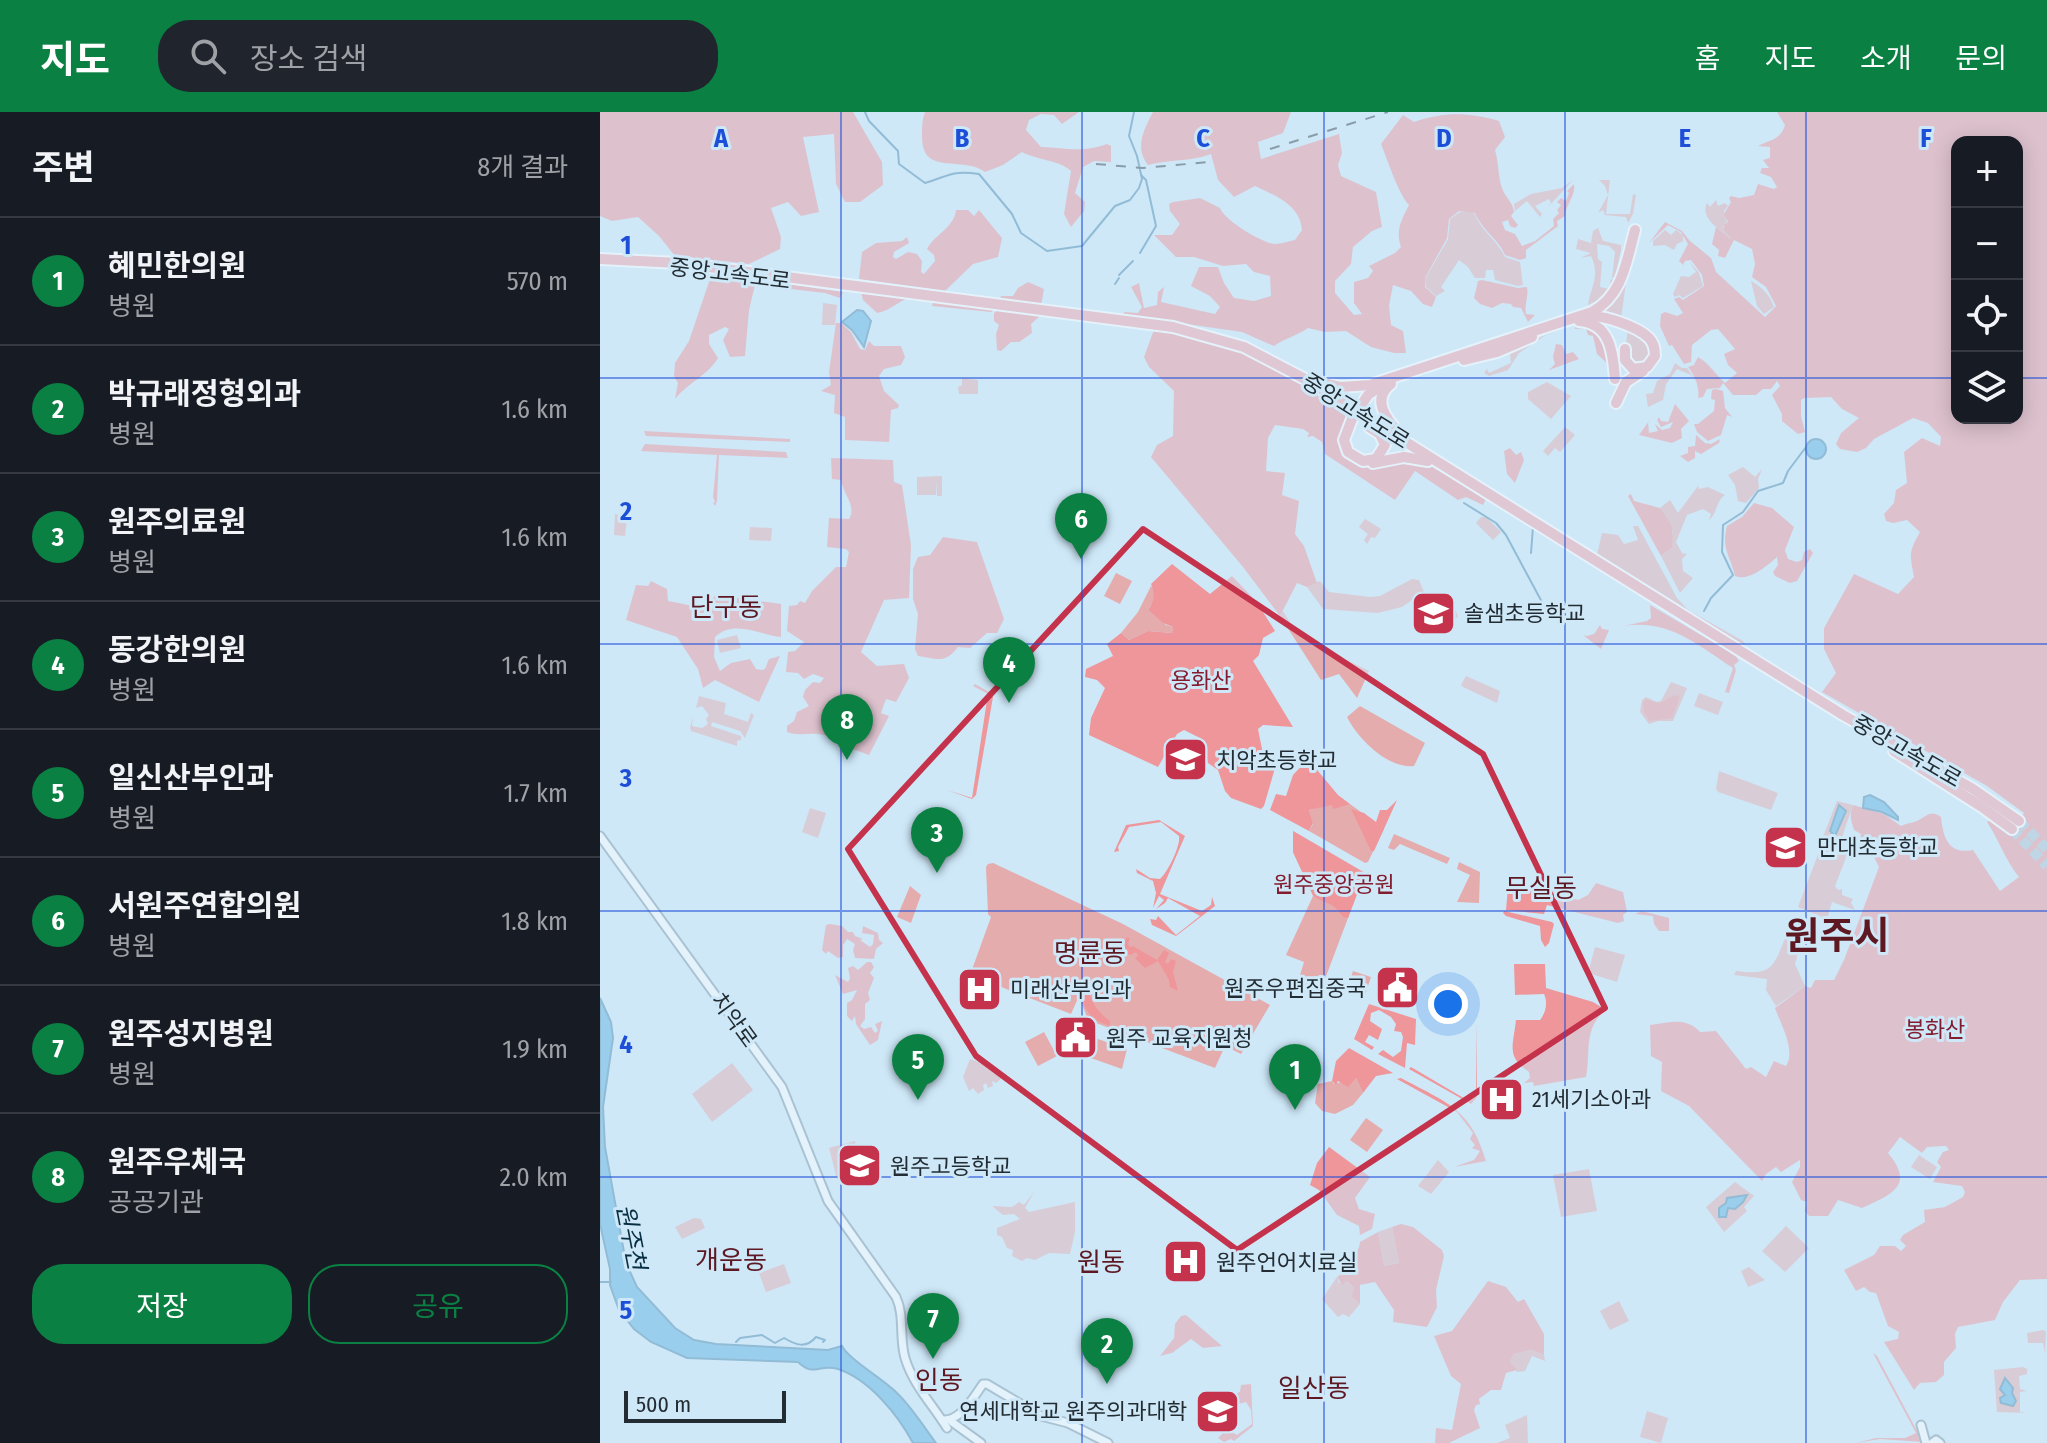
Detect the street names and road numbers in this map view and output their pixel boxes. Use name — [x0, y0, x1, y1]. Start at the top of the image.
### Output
street label: 중앙고속도로 — [668, 253, 792, 295]
street label: 중앙고속도로 — [1297, 367, 1415, 455]
street label: 중앙고속도로 — [1848, 709, 1966, 793]
street label: 치악로 — [705, 987, 763, 1053]

